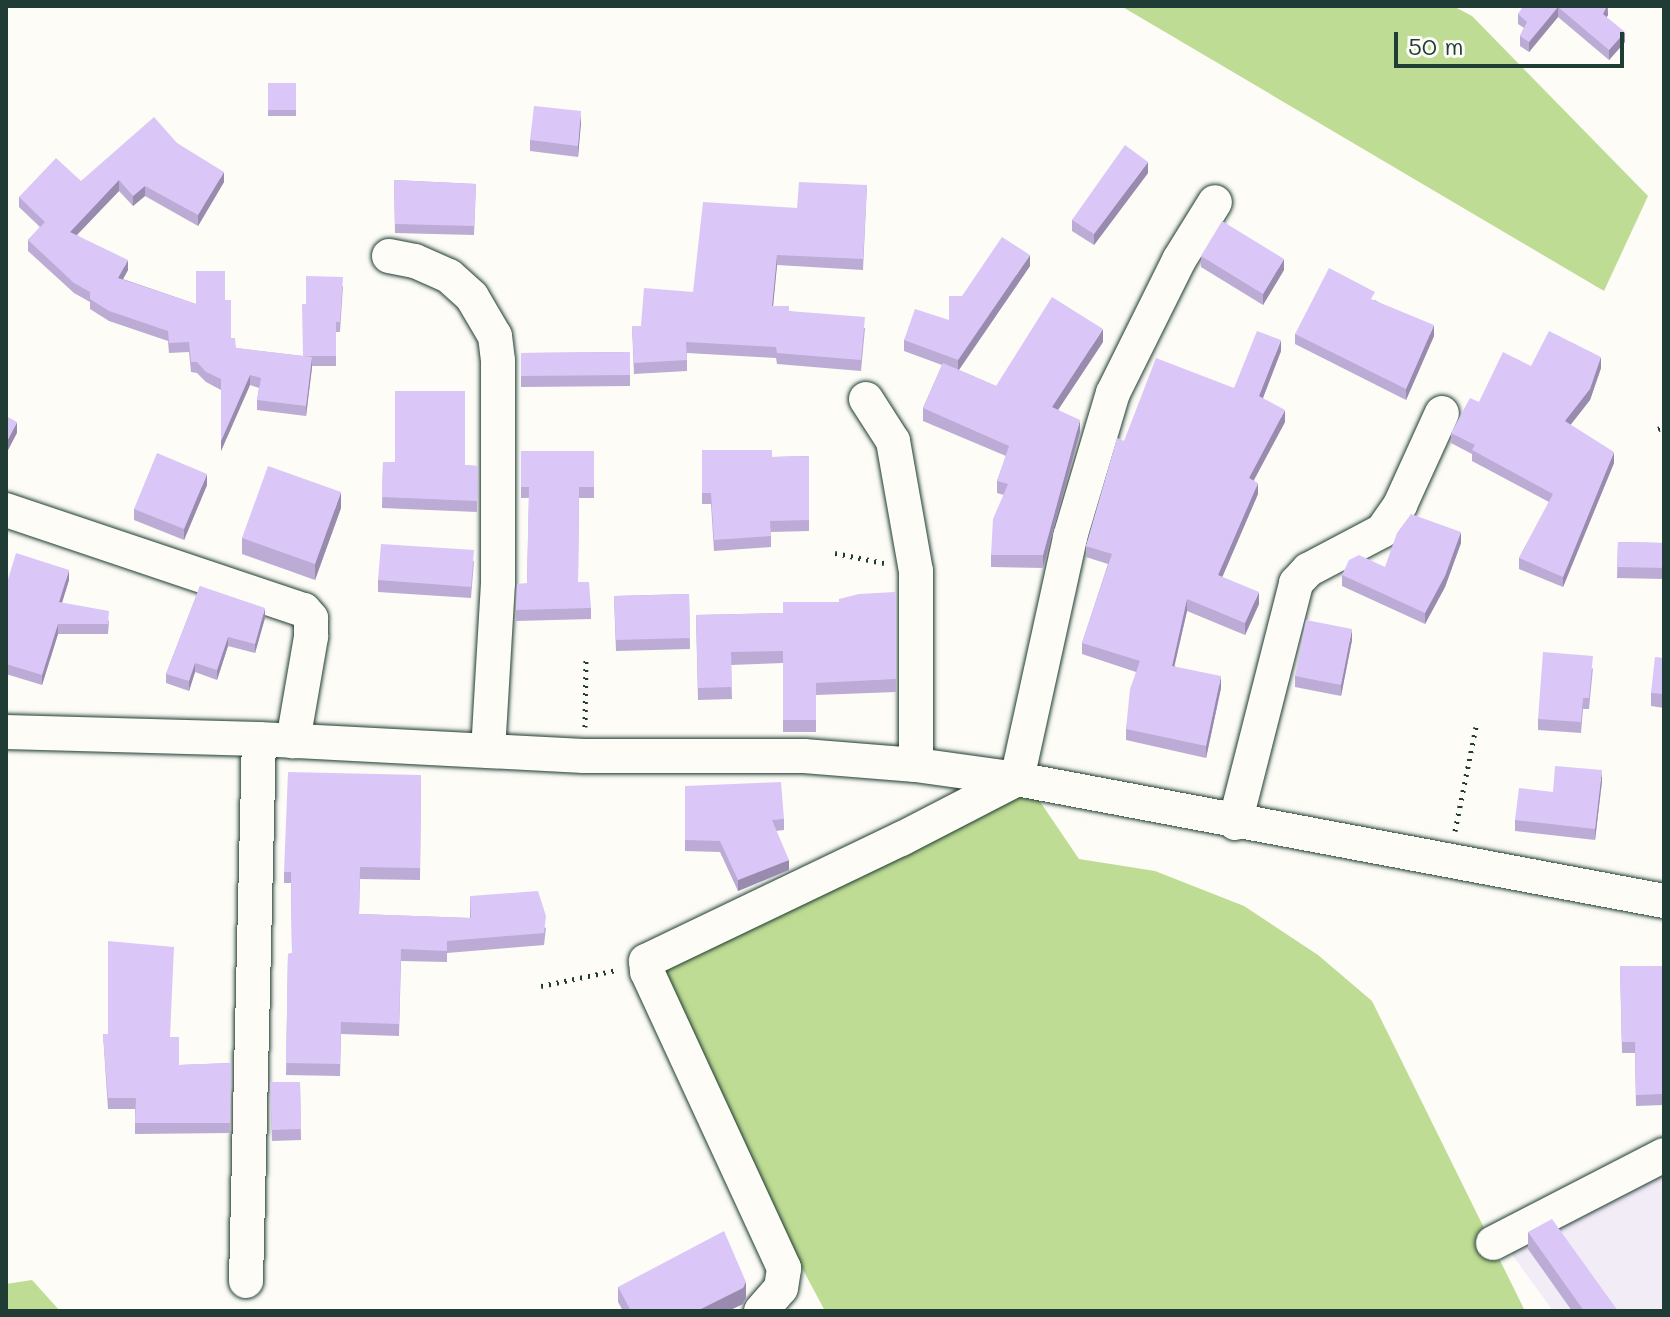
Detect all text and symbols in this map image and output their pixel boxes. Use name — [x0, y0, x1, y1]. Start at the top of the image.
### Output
scale bar — [1398, 16, 1628, 66]
text: 50 m — [1408, 30, 1464, 61]

